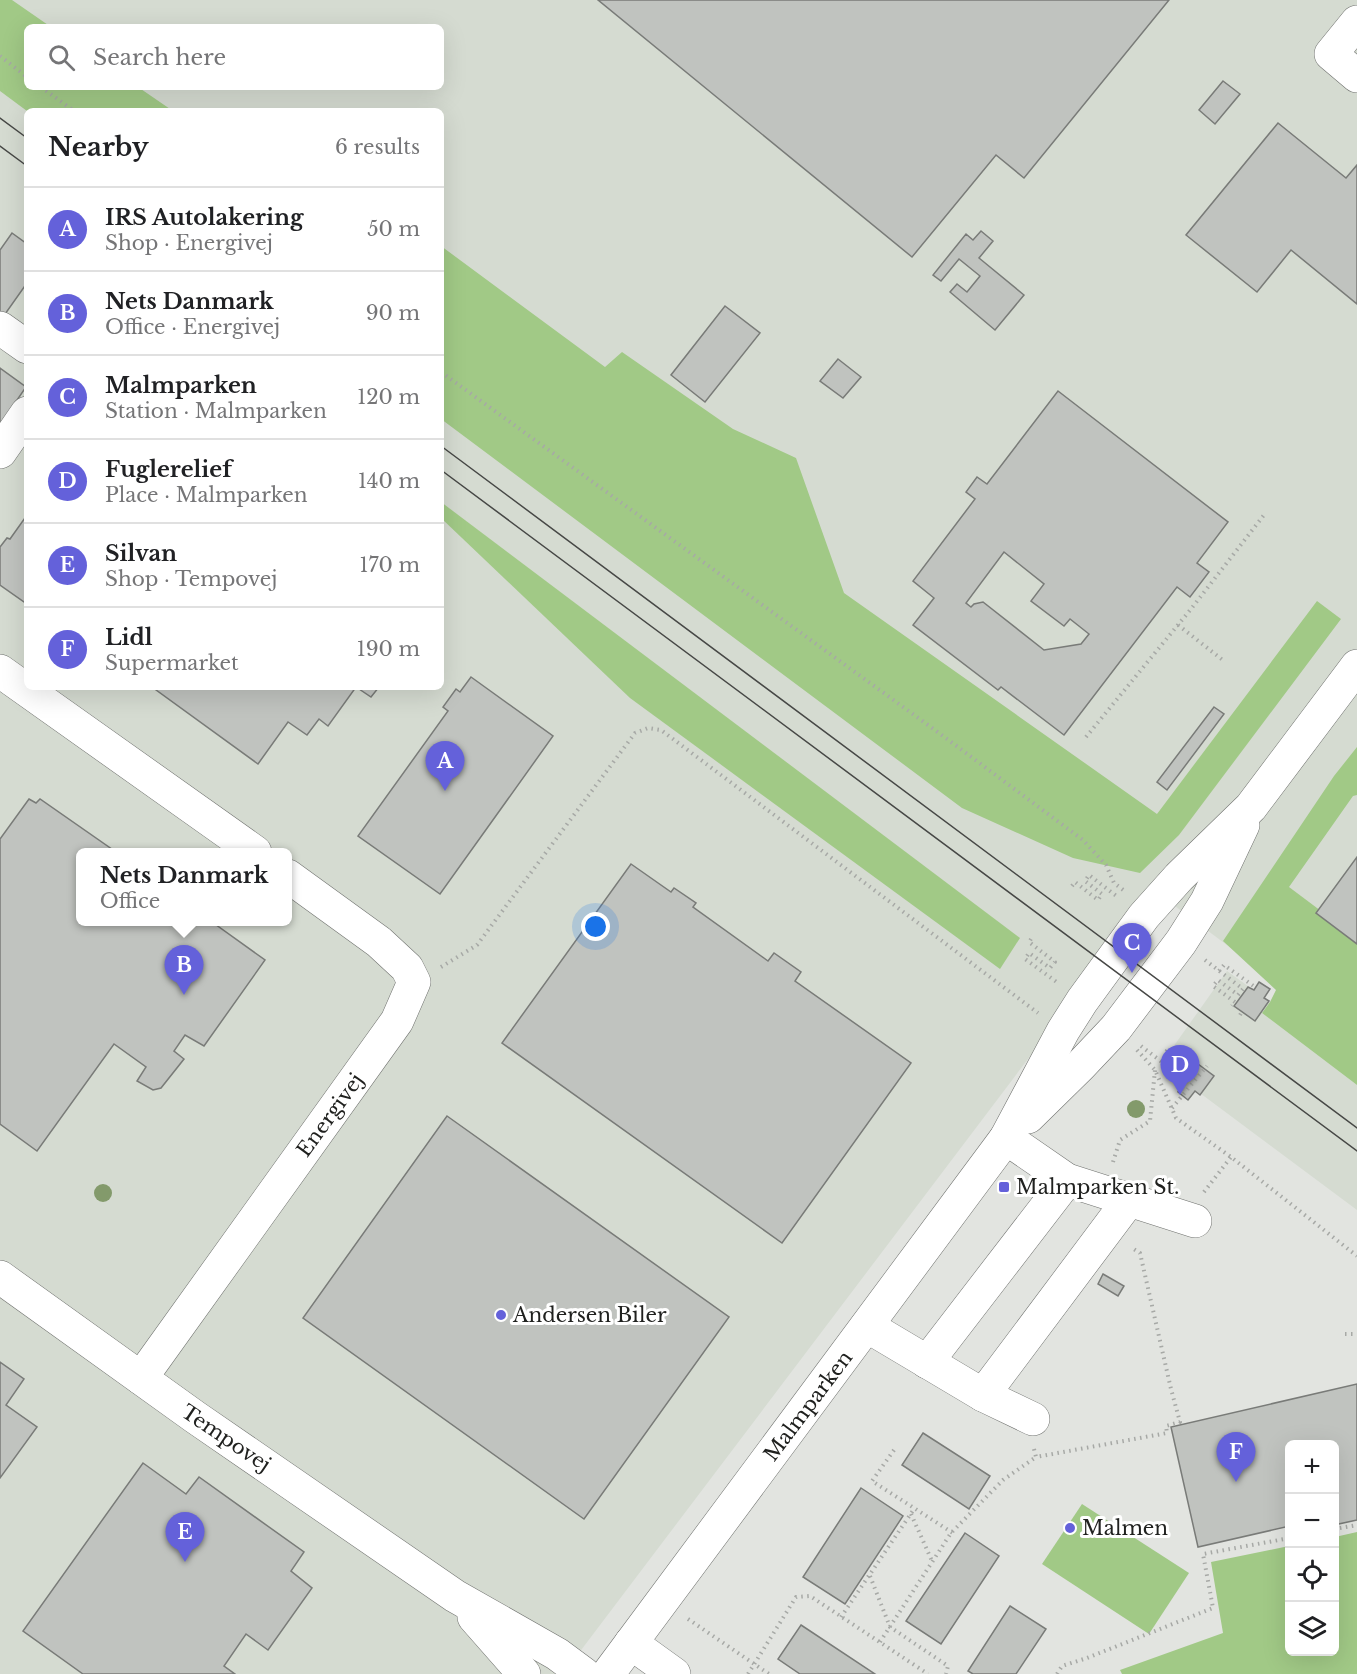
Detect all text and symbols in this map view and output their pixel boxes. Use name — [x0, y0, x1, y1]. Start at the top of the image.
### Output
search box — [24, 24, 444, 90]
icon: search — [45, 41, 78, 74]
text: Search here — [93, 44, 226, 71]
text: Nearby — [48, 131, 149, 163]
text: 6 results — [335, 135, 420, 159]
text: IRS Autolakering — [105, 204, 303, 231]
text: A — [59, 217, 76, 241]
text: 50 m — [367, 217, 420, 241]
text: Shop · Energivej — [105, 231, 273, 255]
text: Nets Danmark — [105, 288, 274, 315]
text: B — [60, 301, 75, 325]
text: 90 m — [366, 301, 420, 325]
text: Office · Energivej — [105, 315, 280, 339]
text: Malmparken — [105, 372, 257, 399]
text: C — [59, 385, 76, 409]
text: 120 m — [357, 385, 420, 409]
text: Station · Malmparken — [105, 399, 327, 423]
text: Fuglerelief — [105, 456, 232, 483]
text: D — [58, 469, 77, 493]
text: 140 m — [358, 469, 420, 493]
text: Place · Malmparken — [105, 483, 308, 507]
text: Silvan — [105, 540, 177, 567]
text: E — [60, 553, 75, 577]
text: 170 m — [360, 553, 420, 577]
text: Shop · Tempovej — [105, 567, 277, 591]
text: Lidl — [105, 624, 153, 651]
text: F — [61, 637, 74, 661]
text: 190 m — [357, 637, 420, 661]
text: Supermarket — [105, 651, 239, 675]
pin: A — [426, 742, 464, 791]
popup — [76, 848, 292, 926]
text: Nets Danmark — [100, 862, 268, 889]
text: Office — [100, 889, 160, 913]
your location — [581, 912, 610, 941]
pin: C — [1112, 924, 1152, 973]
pin: B — [164, 946, 204, 995]
pin: D — [1160, 1046, 1200, 1095]
street label: Energivej — [292, 1069, 368, 1161]
place label: Malmparken St. — [1016, 1175, 1179, 1199]
marker: Malmparken St. — [997, 1180, 1011, 1194]
place label: Andersen Biler — [512, 1303, 667, 1327]
marker: Andersen Biler — [494, 1308, 508, 1322]
street label: Malmparken — [759, 1346, 857, 1466]
street label: Tempovej — [177, 1399, 275, 1477]
pin: F — [1216, 1432, 1256, 1482]
map controls — [1285, 1440, 1339, 1656]
button: + — [1285, 1440, 1339, 1494]
button: − — [1285, 1494, 1339, 1548]
pin: E — [166, 1512, 204, 1562]
place label: Malmen — [1082, 1516, 1168, 1540]
marker: Malmen — [1063, 1521, 1077, 1535]
button: locate — [1285, 1548, 1339, 1602]
button: layers — [1285, 1602, 1339, 1656]

